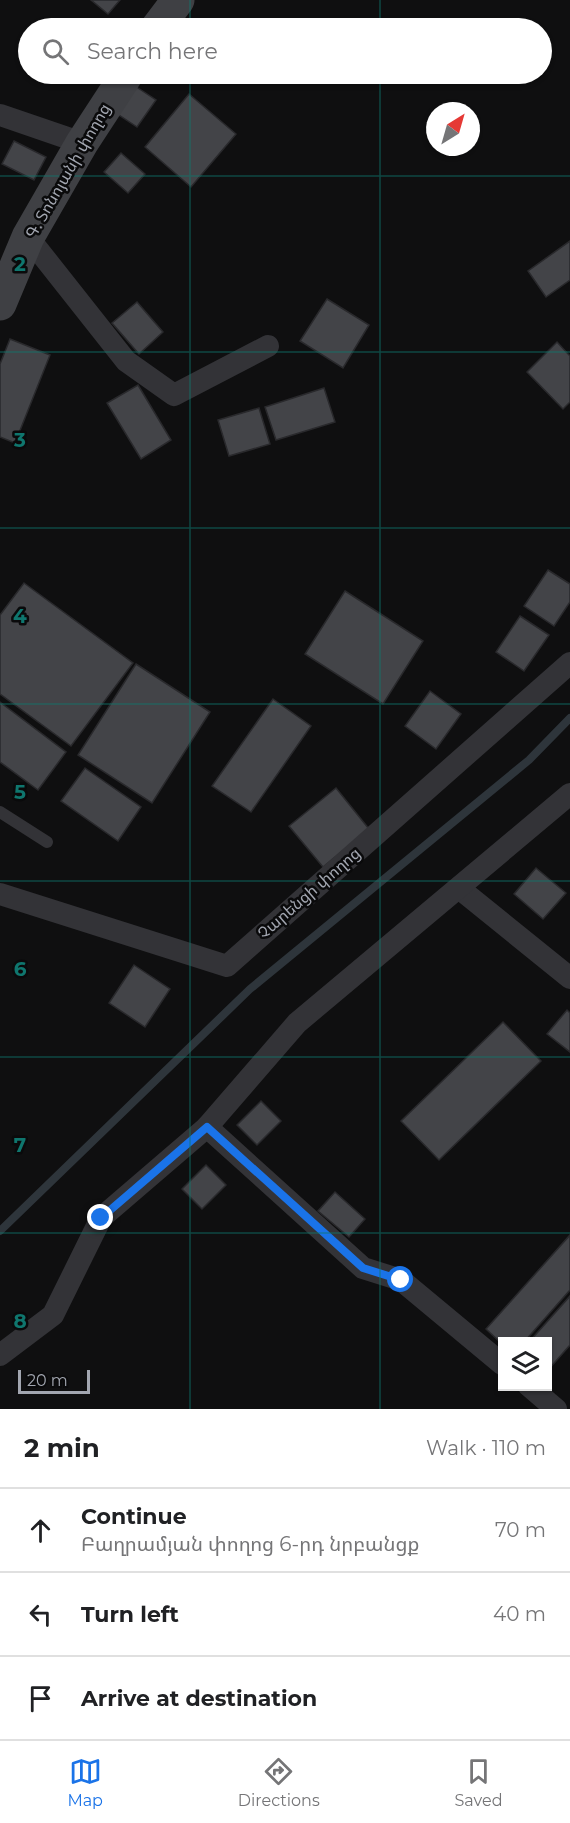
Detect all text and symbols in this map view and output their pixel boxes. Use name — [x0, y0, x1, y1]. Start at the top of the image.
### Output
search box — [18, 18, 552, 84]
icon: search — [39, 35, 72, 68]
text: Search here — [87, 38, 218, 65]
street label: Գ. Տոնոյանի փողոց — [22, 100, 114, 242]
north arrow — [426, 102, 480, 156]
text: 2 — [14, 252, 26, 276]
text: 3 — [13, 428, 26, 452]
text: 4 — [13, 604, 27, 628]
text: 5 — [14, 780, 26, 804]
street label: Չարենցի փողոց — [254, 843, 364, 943]
text: 6 — [14, 957, 27, 981]
text: 7 — [14, 1133, 26, 1157]
route end — [87, 1204, 113, 1230]
route start — [387, 1266, 413, 1292]
text: 8 — [13, 1309, 27, 1333]
map controls — [498, 1337, 552, 1391]
button: layers — [498, 1337, 552, 1391]
scale bar — [18, 1367, 90, 1394]
text: 20 m — [27, 1371, 68, 1390]
text: 2 min — [24, 1432, 100, 1464]
text: Walk · 110 m — [426, 1436, 546, 1460]
text: Continue — [81, 1503, 187, 1530]
icon: ahead — [24, 1514, 57, 1547]
text: 70 m — [495, 1518, 546, 1542]
text: Բաղրամյան փողոց 6-րդ նրբանցք — [81, 1532, 419, 1556]
icon: left — [24, 1598, 57, 1631]
text: Turn left — [81, 1601, 179, 1628]
text: 40 m — [493, 1602, 546, 1626]
icon: arrive — [24, 1682, 57, 1715]
text: Arrive at destination — [81, 1685, 317, 1712]
tab: Map — [67, 1755, 103, 1810]
tab: Directions — [238, 1755, 320, 1810]
tab: Saved — [455, 1755, 503, 1810]

